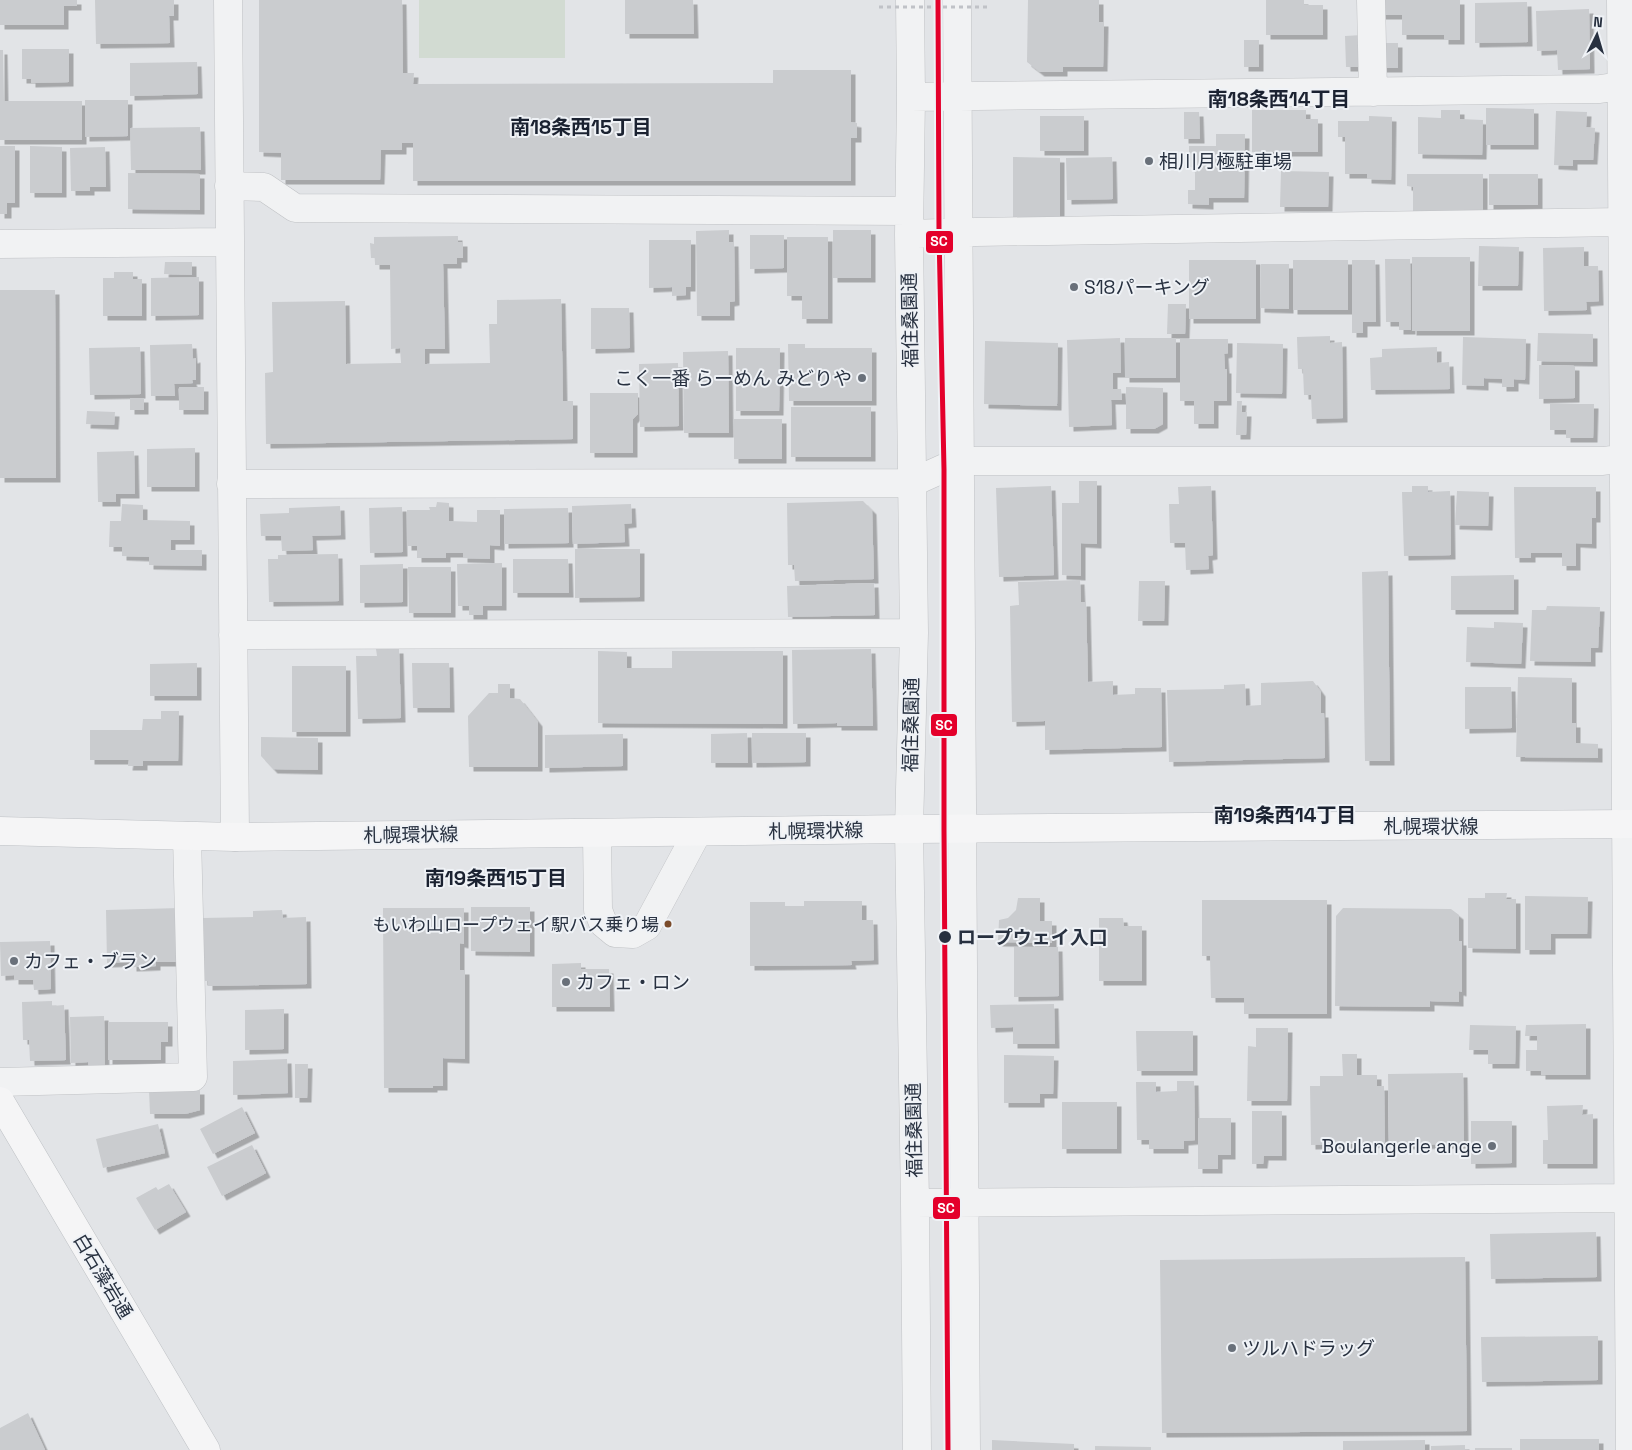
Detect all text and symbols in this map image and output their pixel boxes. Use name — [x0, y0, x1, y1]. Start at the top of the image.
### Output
north arrow — [1572, 10, 1622, 60]
text: N — [1593, 13, 1604, 31]
district label: 南18条西14丁目 — [1208, 86, 1350, 112]
district label: 南18条西15丁目 — [510, 114, 652, 140]
place label: 相川月極駐車場 — [1159, 149, 1292, 174]
marker: 相川月極駐車場 — [1143, 155, 1155, 167]
line badge: SC — [925, 230, 954, 254]
text: SC — [930, 232, 948, 250]
street label: 福住桑園通 — [897, 272, 923, 368]
place label: S18パーキング — [1084, 275, 1210, 300]
marker: S18パーキング — [1068, 281, 1080, 293]
place label: こく一番 らーめん みどりや — [614, 366, 852, 391]
marker: こく一番 らーめん みどりや — [856, 372, 868, 384]
street label: 福住桑園通 — [898, 677, 924, 773]
line badge: SC — [930, 713, 958, 737]
text: SC — [935, 716, 953, 734]
district label: 南19条西14丁目 — [1213, 802, 1357, 828]
street label: 札幌環状線 — [1383, 814, 1479, 839]
street label: 札幌環状線 — [768, 818, 864, 844]
street label: 札幌環状線 — [363, 822, 459, 848]
district label: 南19条西15丁目 — [425, 865, 567, 891]
place label: もいわ山ロープウェイ駅バス乗り場 — [372, 913, 659, 936]
marker: もいわ山ロープウェイ駅バス乗り場 — [663, 919, 673, 929]
place label: ロープウェイ入口 — [957, 925, 1108, 950]
marker: ロープウェイ入口 — [937, 929, 953, 945]
place label: カフェ・ブラン — [24, 949, 157, 974]
marker: カフェ・ブラン — [8, 955, 20, 967]
place label: カフェ・ロン — [576, 970, 690, 995]
marker: カフェ・ロン — [560, 976, 572, 988]
street label: 福住桑園通 — [901, 1082, 927, 1178]
place label: Boulangerle ange — [1321, 1134, 1482, 1159]
marker: Boulangerle ange — [1486, 1140, 1498, 1152]
line badge: SC — [932, 1196, 961, 1220]
text: SC — [937, 1199, 955, 1217]
street label: 白石藻岩通 — [68, 1229, 138, 1323]
place label: ツルハドラッグ — [1242, 1336, 1375, 1361]
marker: ツルハドラッグ — [1226, 1342, 1238, 1354]

